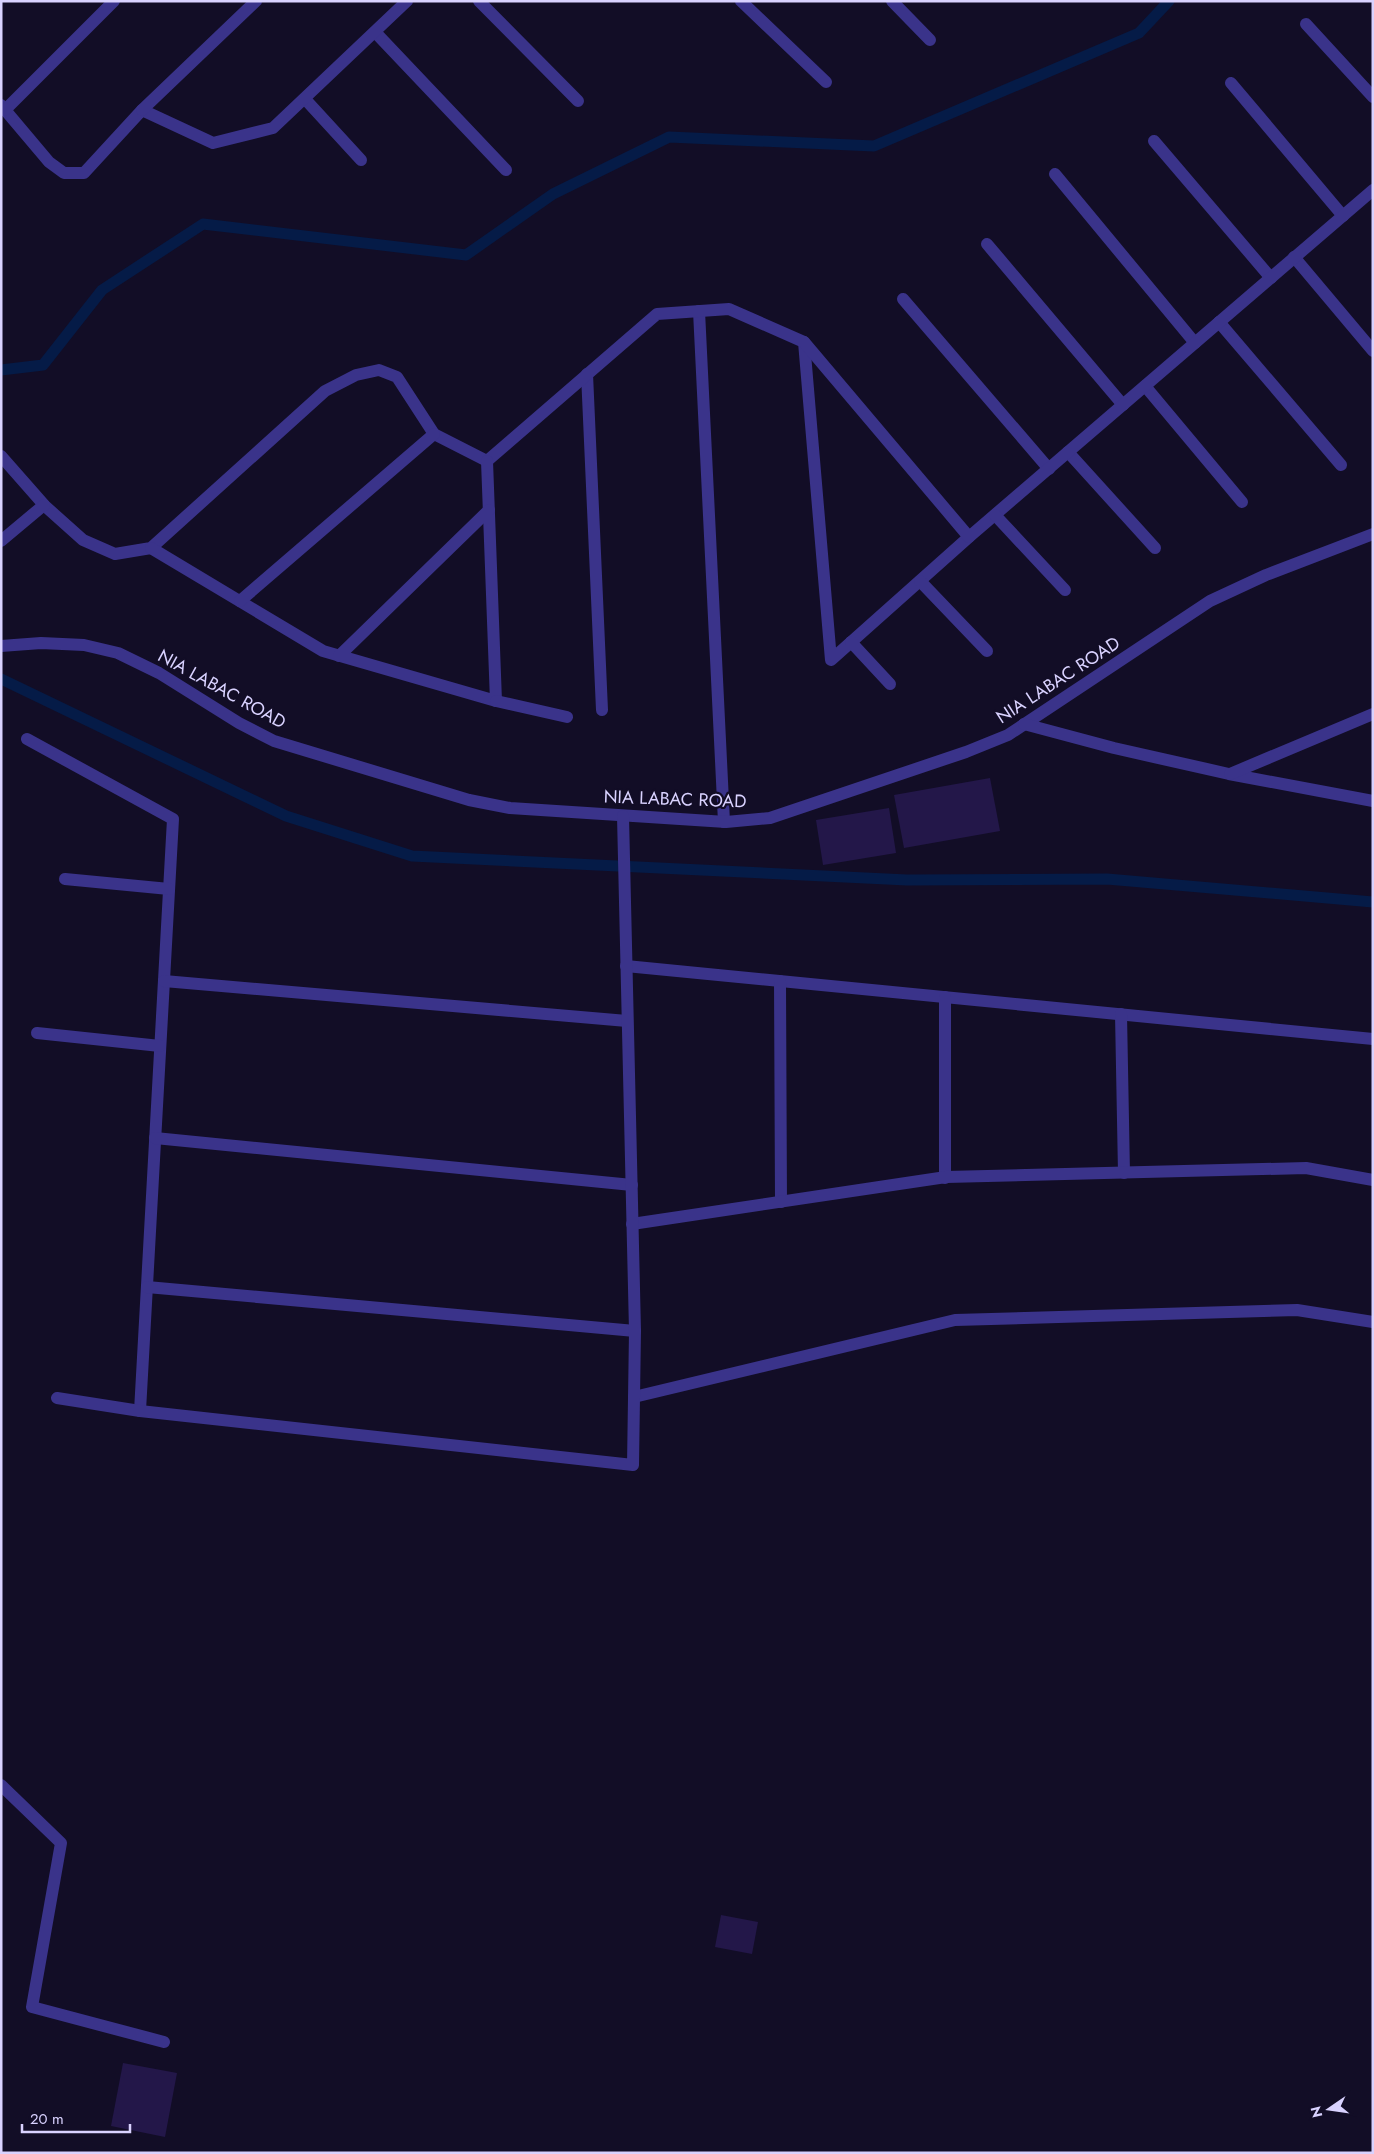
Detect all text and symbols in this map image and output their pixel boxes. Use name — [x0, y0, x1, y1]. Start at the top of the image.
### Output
street label: NIA LABAC ROAD — [991, 630, 1125, 730]
street label: NIA LABAC ROAD — [153, 643, 291, 735]
street label: NIA LABAC ROAD — [603, 784, 747, 814]
north arrow — [1304, 2084, 1354, 2134]
scale bar — [22, 2102, 130, 2134]
text: N — [1305, 2104, 1327, 2120]
text: 20 m — [30, 2108, 64, 2130]

